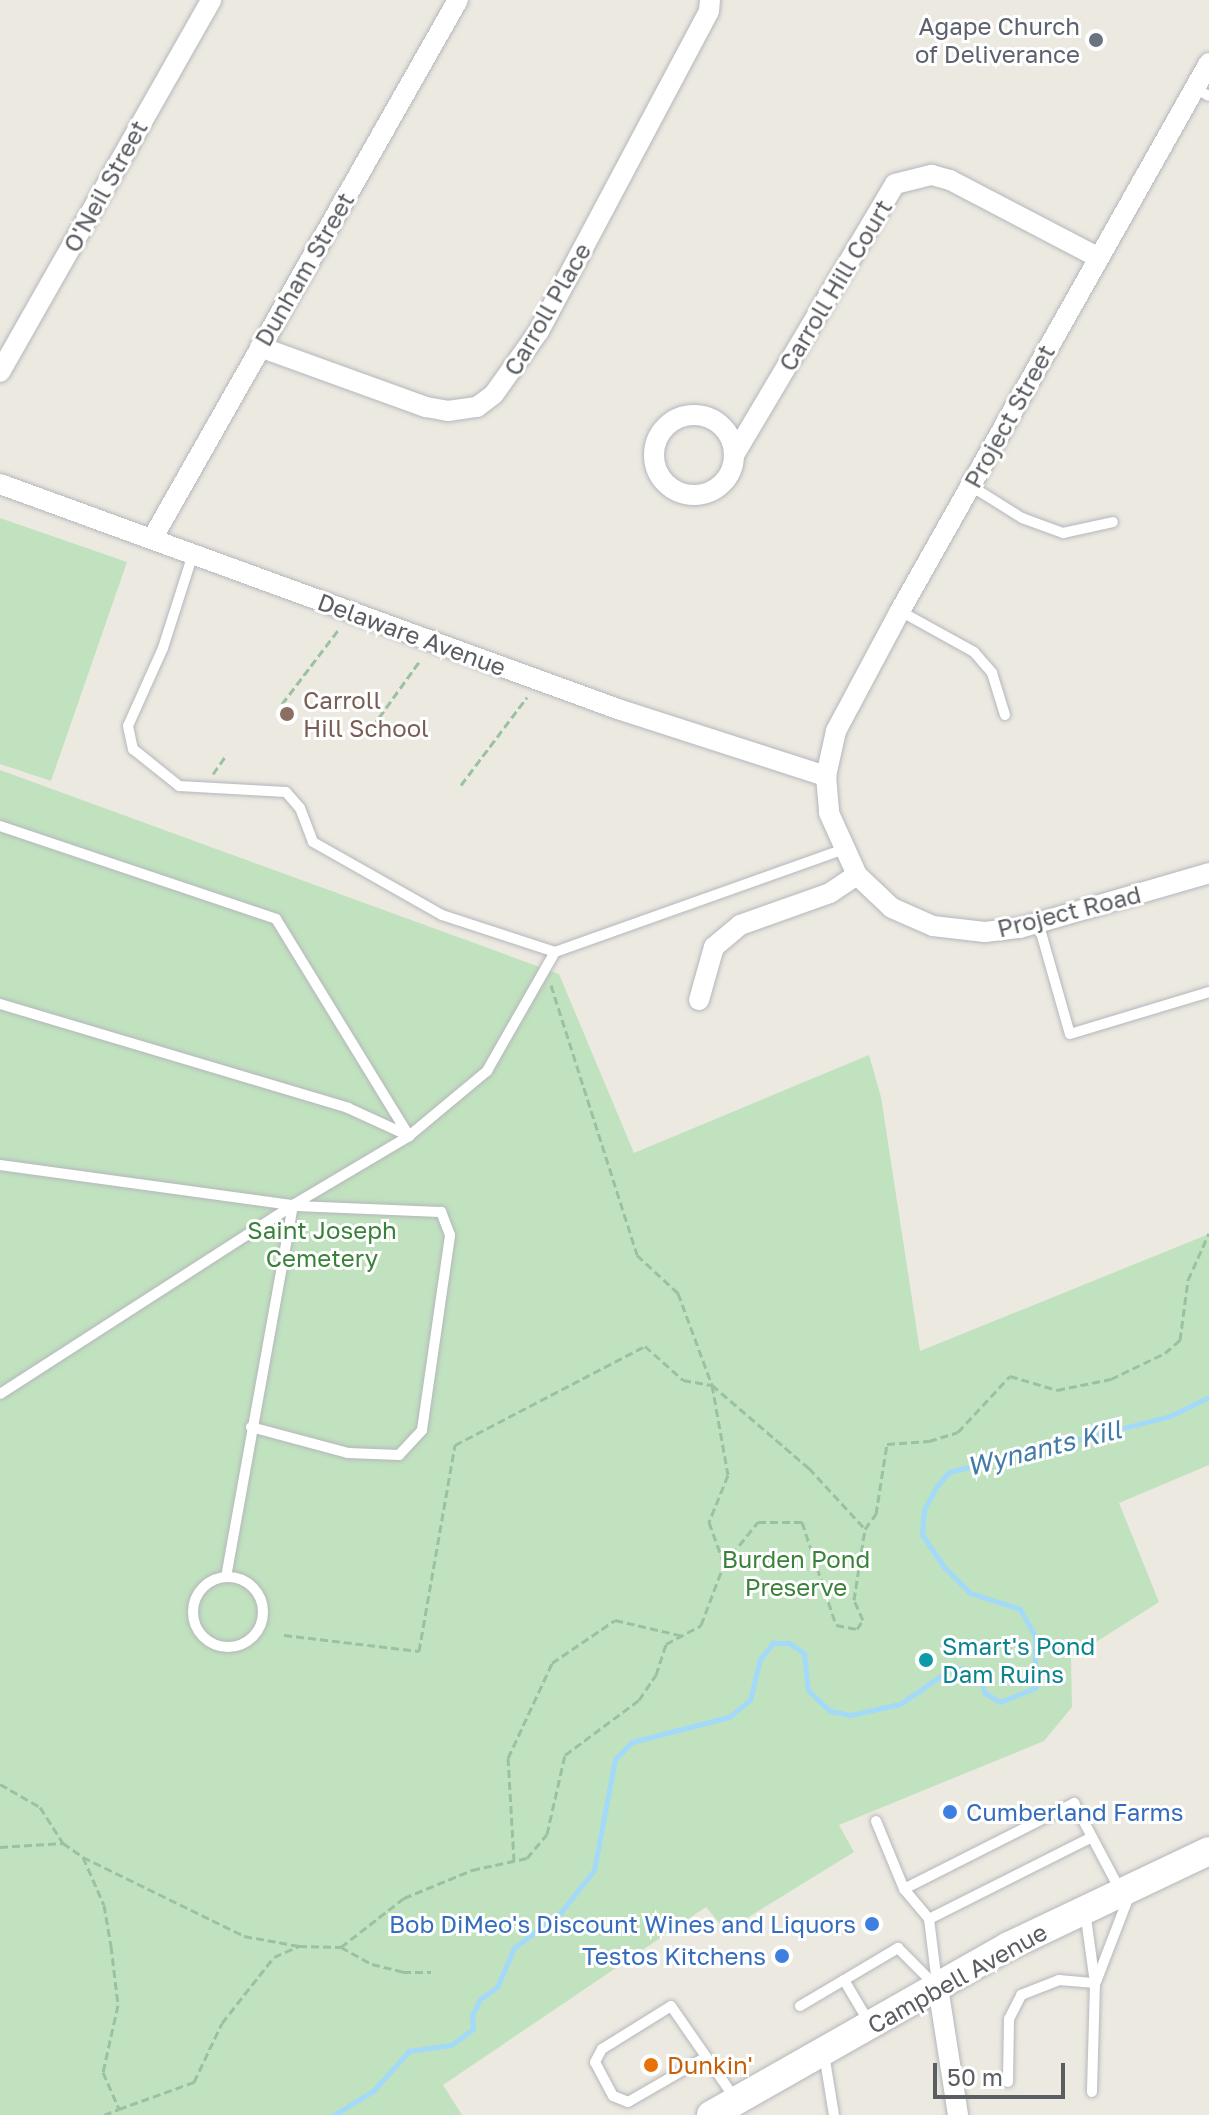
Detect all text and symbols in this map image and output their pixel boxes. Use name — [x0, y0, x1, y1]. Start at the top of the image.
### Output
place label: Agape Church of Deliverance — [915, 12, 1080, 68]
marker: Agape Church of Deliverance — [1087, 31, 1105, 49]
street label: O'Neil Street — [57, 115, 153, 257]
street label: Dunham Street — [248, 187, 360, 351]
street label: Carroll Hill Court — [772, 194, 898, 376]
street label: Carroll Place — [498, 238, 596, 380]
street label: Project Street — [958, 339, 1060, 493]
street label: Delaware Avenue — [314, 587, 510, 681]
place label: Carroll Hill School — [303, 686, 429, 742]
marker: Carroll Hill School — [278, 705, 296, 723]
street label: Project Road — [994, 879, 1144, 943]
park label: Saint Joseph Cemetery — [247, 1216, 397, 1272]
water label: Wynants Kill — [963, 1414, 1125, 1482]
park label: Burden Pond Preserve — [722, 1545, 870, 1601]
place label: Smart's Pond Dam Ruins — [942, 1632, 1095, 1688]
marker: Smart's Pond Dam Ruins — [917, 1651, 935, 1669]
place label: Cumberland Farms — [966, 1798, 1184, 1826]
marker: Cumberland Farms — [941, 1803, 959, 1821]
place label: Bob DiMeo's Discount Wines and Liquors — [389, 1910, 856, 1938]
marker: Bob DiMeo's Discount Wines and Liquors — [863, 1915, 881, 1933]
street label: Campbell Avenue — [862, 1917, 1052, 2039]
place label: Testos Kitchens — [582, 1942, 766, 1970]
marker: Testos Kitchens — [773, 1947, 791, 1965]
scale bar — [937, 2047, 1069, 2097]
place label: Dunkin' — [667, 2051, 753, 2079]
marker: Dunkin' — [642, 2056, 660, 2074]
text: 50 m — [947, 2062, 1003, 2091]

